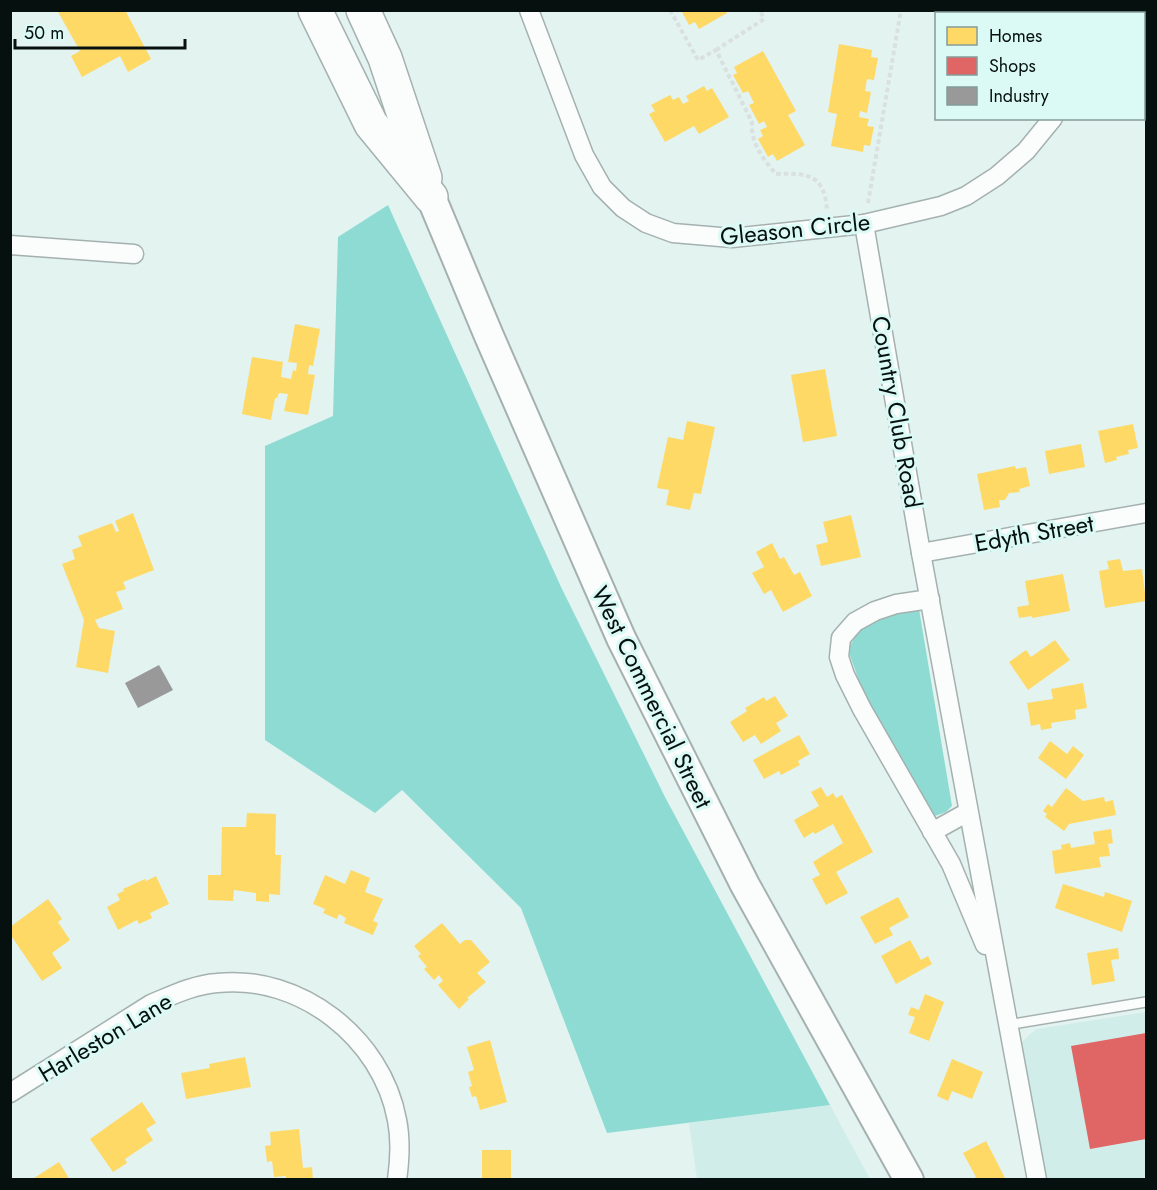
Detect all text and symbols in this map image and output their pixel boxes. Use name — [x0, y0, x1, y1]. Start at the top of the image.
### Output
scale bar — [15, 12, 184, 50]
legend — [935, 12, 1145, 120]
text: 50 m — [24, 20, 64, 46]
text: Homes — [989, 23, 1042, 49]
text: Shops — [989, 53, 1036, 79]
text: Industry — [989, 83, 1049, 109]
street label: Gleason Circle — [718, 204, 872, 254]
street label: Country Club Road — [863, 313, 931, 511]
street label: Edyth Street — [972, 505, 1096, 561]
street label: West Commercial Street — [583, 580, 721, 814]
street label: Harleston Lane — [31, 983, 179, 1091]

